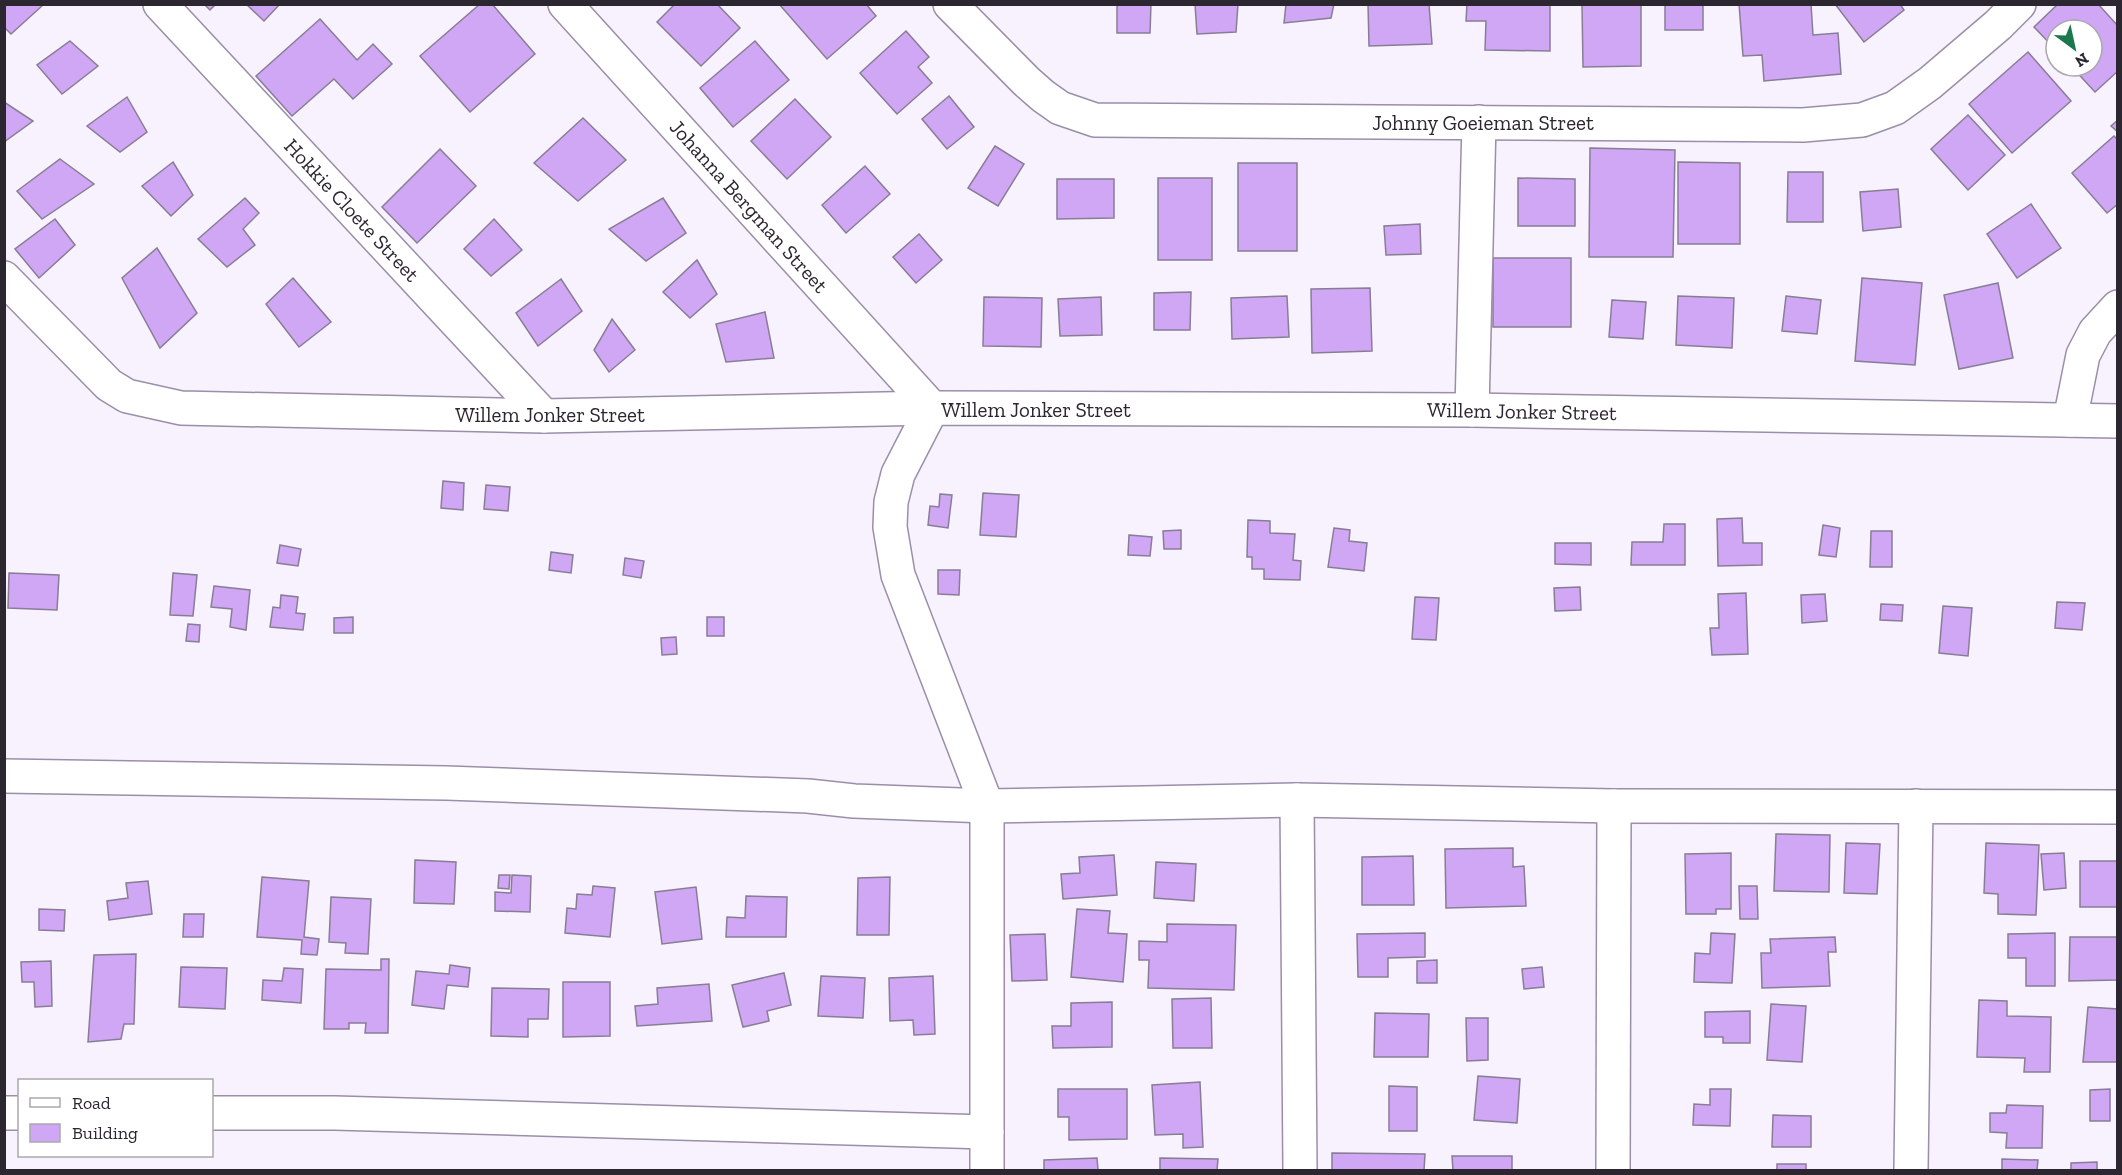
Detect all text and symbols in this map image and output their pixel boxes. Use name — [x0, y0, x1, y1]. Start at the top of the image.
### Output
north arrow — [2044, 18, 2104, 78]
text: N — [2072, 49, 2092, 71]
street label: Johnny Goeieman Street — [1372, 110, 1594, 135]
street label: Johanna Bergman Street — [665, 114, 833, 298]
street label: Hokkie Cloete Street — [279, 133, 425, 287]
street label: Willem Jonker Street — [941, 397, 1131, 422]
street label: Willem Jonker Street — [1427, 397, 1617, 425]
street label: Willem Jonker Street — [455, 402, 645, 427]
legend — [18, 1079, 213, 1157]
text: Road — [72, 1092, 111, 1114]
text: Building — [72, 1122, 138, 1144]

